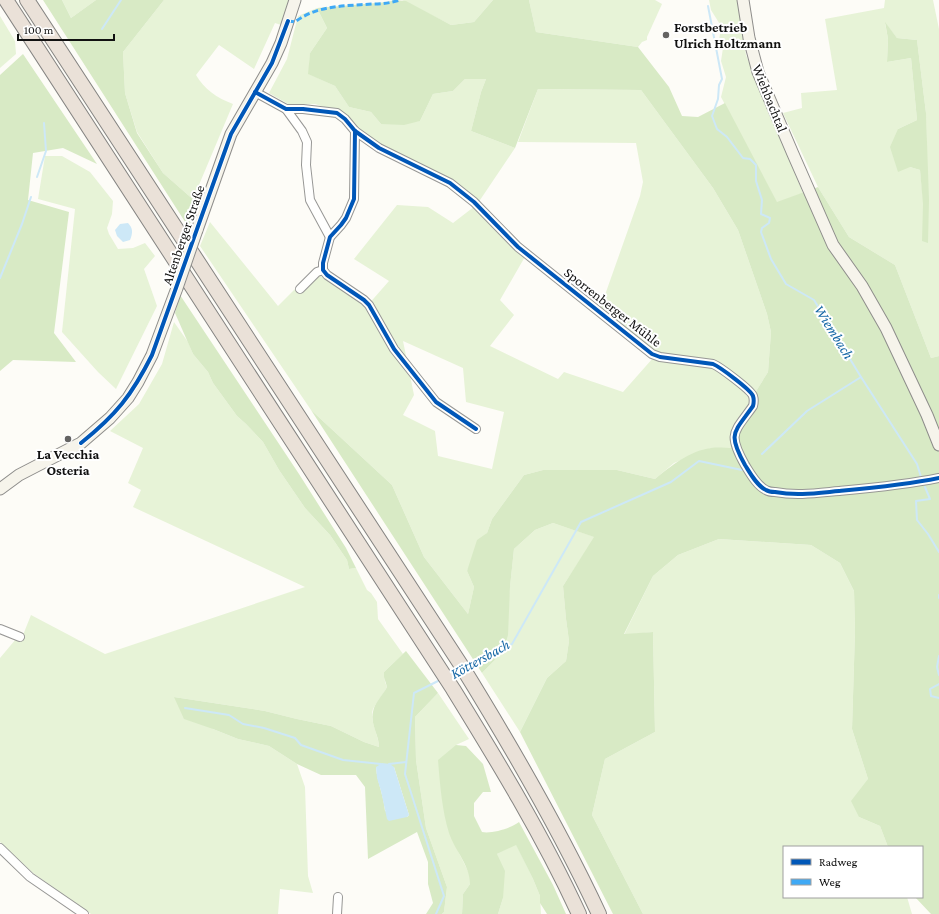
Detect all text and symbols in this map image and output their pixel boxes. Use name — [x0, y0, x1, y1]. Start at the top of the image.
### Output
scale bar — [18, 16, 114, 42]
place label: Forstbetrieb Ulrich Holtzmann — [674, 19, 781, 51]
text: 100 m — [24, 23, 54, 37]
marker: Forstbetrieb Ulrich Holtzmann — [661, 30, 671, 40]
street label: Wiehbachtal — [749, 62, 791, 134]
street label: Altenberger Straße — [158, 183, 208, 287]
street label: Sporrenberger Mühle — [561, 264, 665, 350]
water label: Wiembach — [811, 302, 857, 362]
marker: La Vecchia Osteria — [63, 434, 73, 444]
place label: La Vecchia Osteria — [37, 446, 99, 478]
water label: Köttersbach — [448, 636, 512, 682]
legend — [783, 846, 923, 898]
text: Radweg — [819, 855, 857, 869]
text: Weg — [819, 875, 841, 889]

